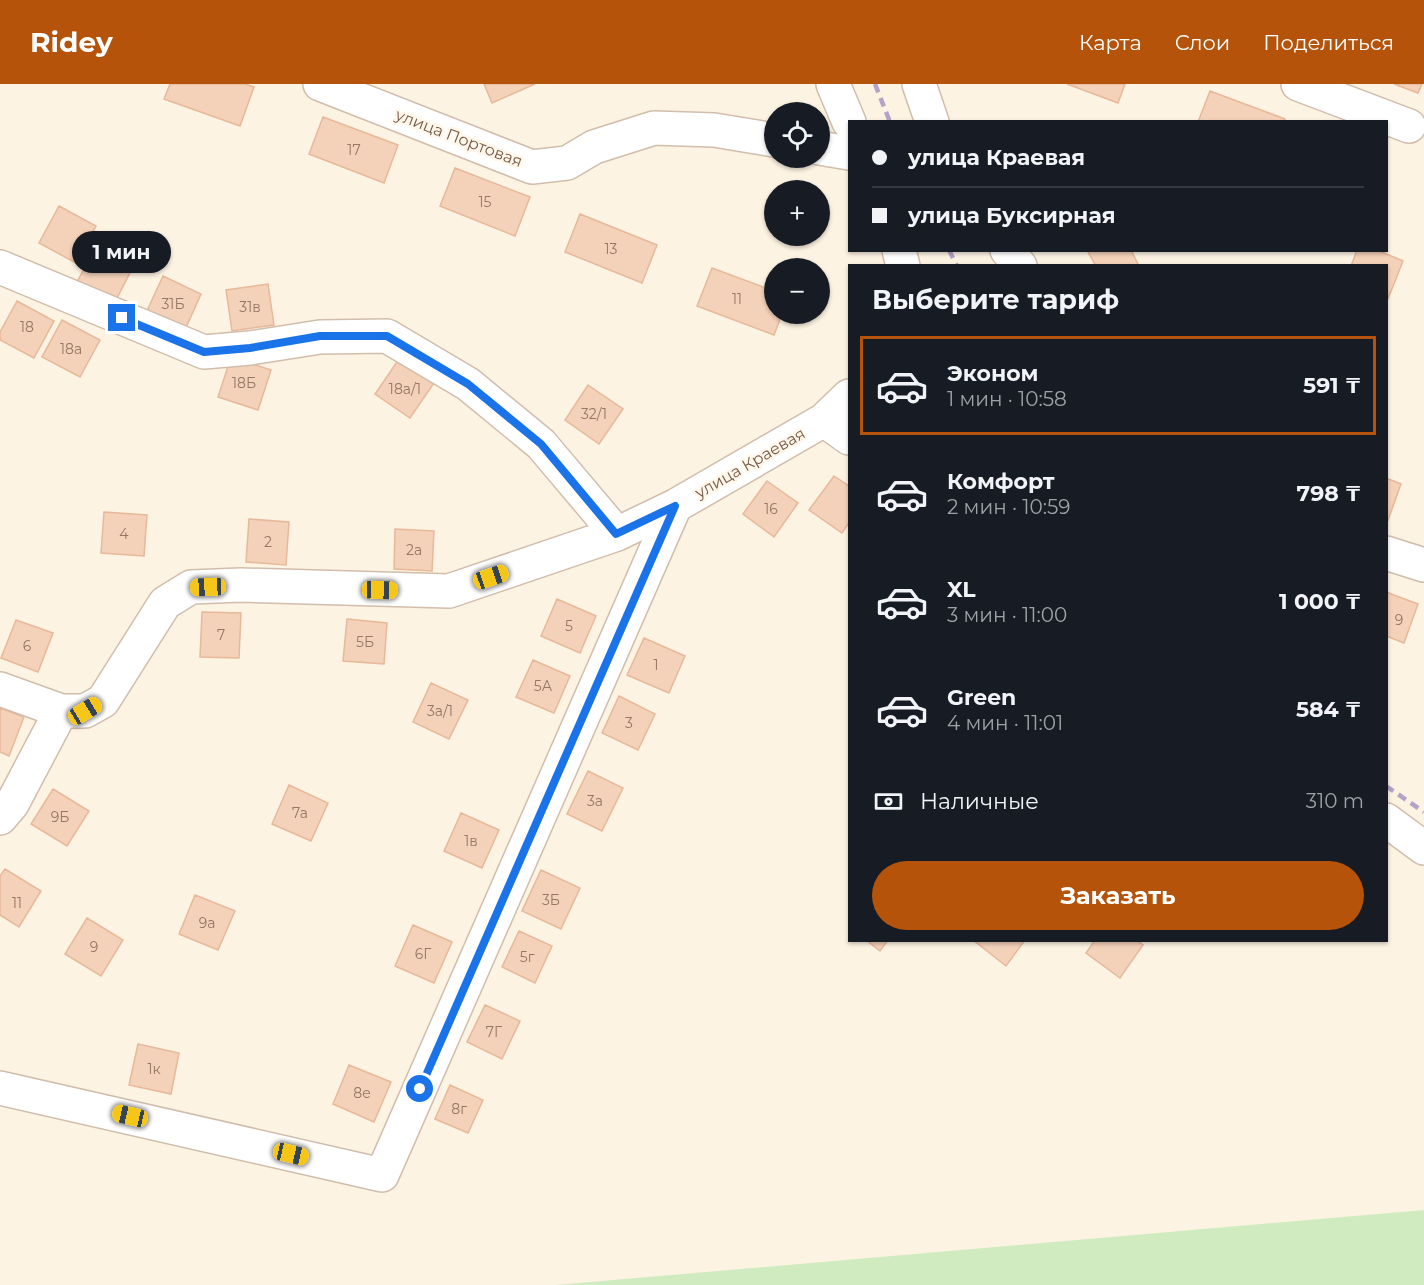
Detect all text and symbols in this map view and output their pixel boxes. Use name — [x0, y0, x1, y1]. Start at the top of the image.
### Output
text: Ridey — [30, 25, 113, 59]
text: Карта — [1079, 30, 1142, 55]
text: Слои — [1175, 30, 1230, 55]
text: Поделиться — [1263, 30, 1394, 55]
map controls — [764, 102, 830, 324]
button: locate — [764, 102, 830, 168]
street label: улица Портовая — [392, 105, 525, 171]
house number: 17 — [347, 141, 361, 159]
text: улица Краевая — [908, 144, 1085, 171]
button: + — [764, 180, 830, 246]
house number: 15 — [479, 193, 492, 211]
text: улица Буксирная — [908, 202, 1116, 229]
callout: 1 мин — [72, 231, 172, 273]
text: 1 мин — [93, 240, 150, 264]
house number: 13 — [605, 240, 618, 258]
button: − — [764, 258, 830, 324]
text: Выберите тариф — [872, 283, 1119, 316]
house number: 11 — [732, 290, 742, 308]
house number: 31Б — [161, 295, 185, 313]
house number: 31в — [239, 298, 261, 316]
route end — [108, 304, 135, 331]
house number: 18 — [20, 318, 34, 336]
house number: 18а — [60, 340, 82, 358]
icon: car — [875, 359, 929, 413]
text: Эконом — [947, 360, 1038, 387]
text: 591 ₸ — [1303, 372, 1361, 399]
house number: 18Б — [232, 374, 256, 392]
house number: 18а/1 — [389, 380, 421, 398]
text: 1 мин · 10:58 — [947, 387, 1067, 411]
house number: 32/1 — [581, 405, 607, 423]
street label: улица Краевая — [691, 424, 808, 503]
icon: car — [875, 467, 929, 521]
text: Комфорт — [947, 468, 1055, 495]
text: 798 ₸ — [1297, 480, 1361, 507]
text: 2 мин · 10:59 — [947, 495, 1070, 519]
house number: 16 — [764, 500, 778, 518]
house number: 4 — [119, 525, 129, 543]
house number: 2 — [264, 533, 272, 551]
house number: 2а — [406, 541, 422, 559]
car — [471, 563, 511, 591]
icon: car — [875, 575, 929, 629]
text: XL — [947, 576, 976, 603]
car — [190, 577, 226, 597]
car — [362, 581, 398, 599]
text: 1 000 ₸ — [1279, 588, 1361, 615]
text: 3 мин · 11:00 — [947, 603, 1067, 627]
house number: 9 — [1395, 611, 1403, 629]
house number: 5 — [565, 617, 573, 635]
house number: 7 — [217, 626, 225, 644]
house number: 5Б — [356, 633, 374, 651]
house number: 6 — [23, 637, 32, 655]
house number: 1 — [653, 656, 659, 674]
house number: 5А — [534, 677, 553, 695]
icon: car — [875, 683, 929, 737]
text: Green — [947, 684, 1016, 711]
car — [65, 694, 105, 728]
text: 584 ₸ — [1296, 696, 1361, 723]
house number: 3а/1 — [427, 702, 453, 720]
text: 4 мин · 11:01 — [947, 711, 1063, 735]
house number: 3 — [625, 714, 633, 732]
icon: cash — [872, 785, 905, 818]
text: Наличные — [920, 788, 1039, 815]
text: 310 m — [1306, 789, 1364, 813]
house number: 3а — [587, 792, 603, 810]
house number: 7а — [292, 804, 308, 822]
house number: 9Б — [51, 808, 69, 826]
house number: 1в — [464, 832, 478, 850]
button: Заказать — [872, 861, 1364, 930]
house number: 3Б — [542, 891, 560, 909]
house number: 11 — [12, 894, 22, 912]
house number: 9а — [199, 914, 215, 932]
house number: 9 — [90, 938, 98, 956]
house number: 6Г — [415, 945, 431, 963]
house number: 5г — [520, 948, 535, 966]
house number: 7Г — [486, 1023, 502, 1041]
house number: 1к — [147, 1060, 161, 1078]
route start — [406, 1075, 433, 1102]
house number: 8е — [353, 1084, 371, 1102]
house number: 8г — [451, 1100, 467, 1118]
car — [110, 1103, 150, 1129]
car — [271, 1141, 311, 1167]

